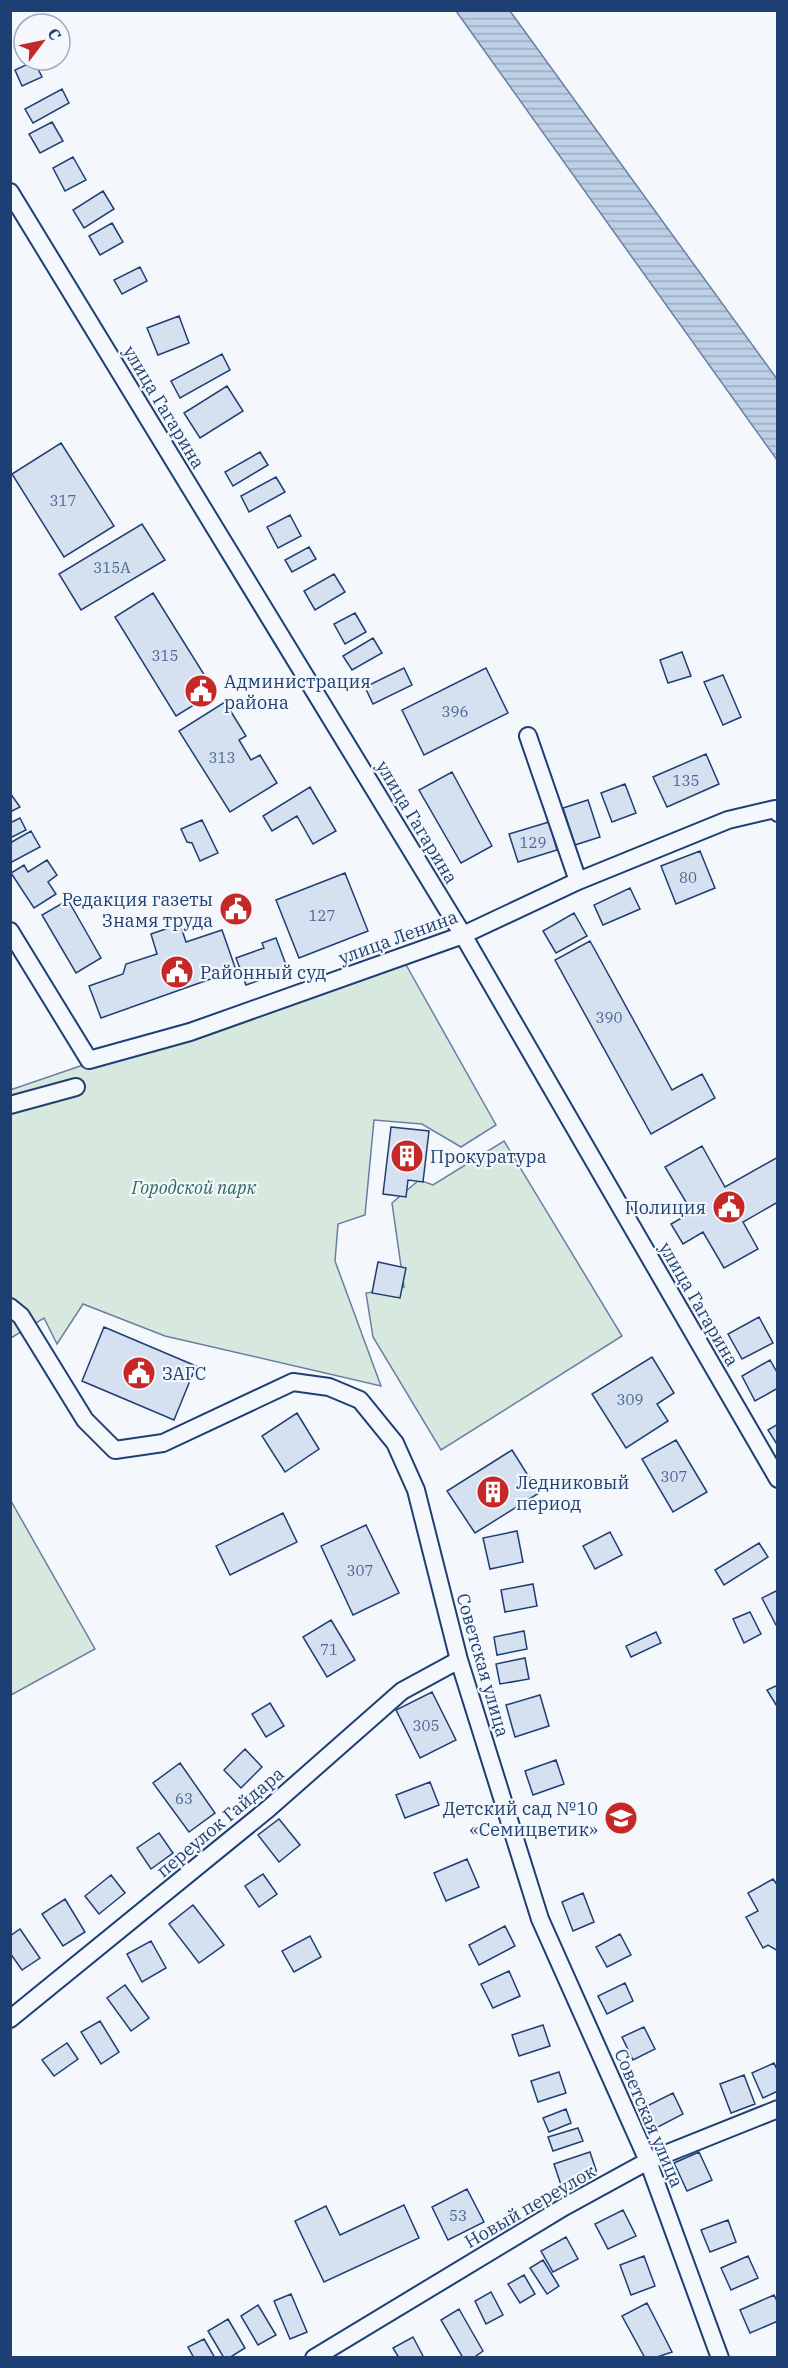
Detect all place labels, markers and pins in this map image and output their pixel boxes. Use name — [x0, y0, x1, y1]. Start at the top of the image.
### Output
place label: Администрация района — [224, 670, 371, 714]
public building icon: Администрация района — [183, 673, 219, 709]
place label: Редакция газеты Знамя труда — [62, 888, 213, 932]
public building icon: Редакция газеты Знамя труда — [218, 891, 254, 927]
public building icon: Районный суд — [159, 954, 195, 990]
place label: Районный суд — [200, 961, 326, 984]
building icon: Прокуратура — [389, 1138, 425, 1174]
place label: Прокуратура — [430, 1145, 547, 1168]
public building icon: Полиция — [711, 1189, 747, 1225]
place label: Полиция — [625, 1196, 706, 1219]
public building icon: ЗАГС — [121, 1355, 157, 1391]
place label: ЗАГС — [162, 1362, 206, 1385]
place label: Ледниковый период — [516, 1471, 629, 1515]
building icon: Ледниковый период — [475, 1474, 511, 1510]
place label: Детский сад №10 «Семицветик» — [443, 1797, 598, 1841]
school or university icon: Детский сад №10 «Семицветик» — [603, 1800, 639, 1836]

